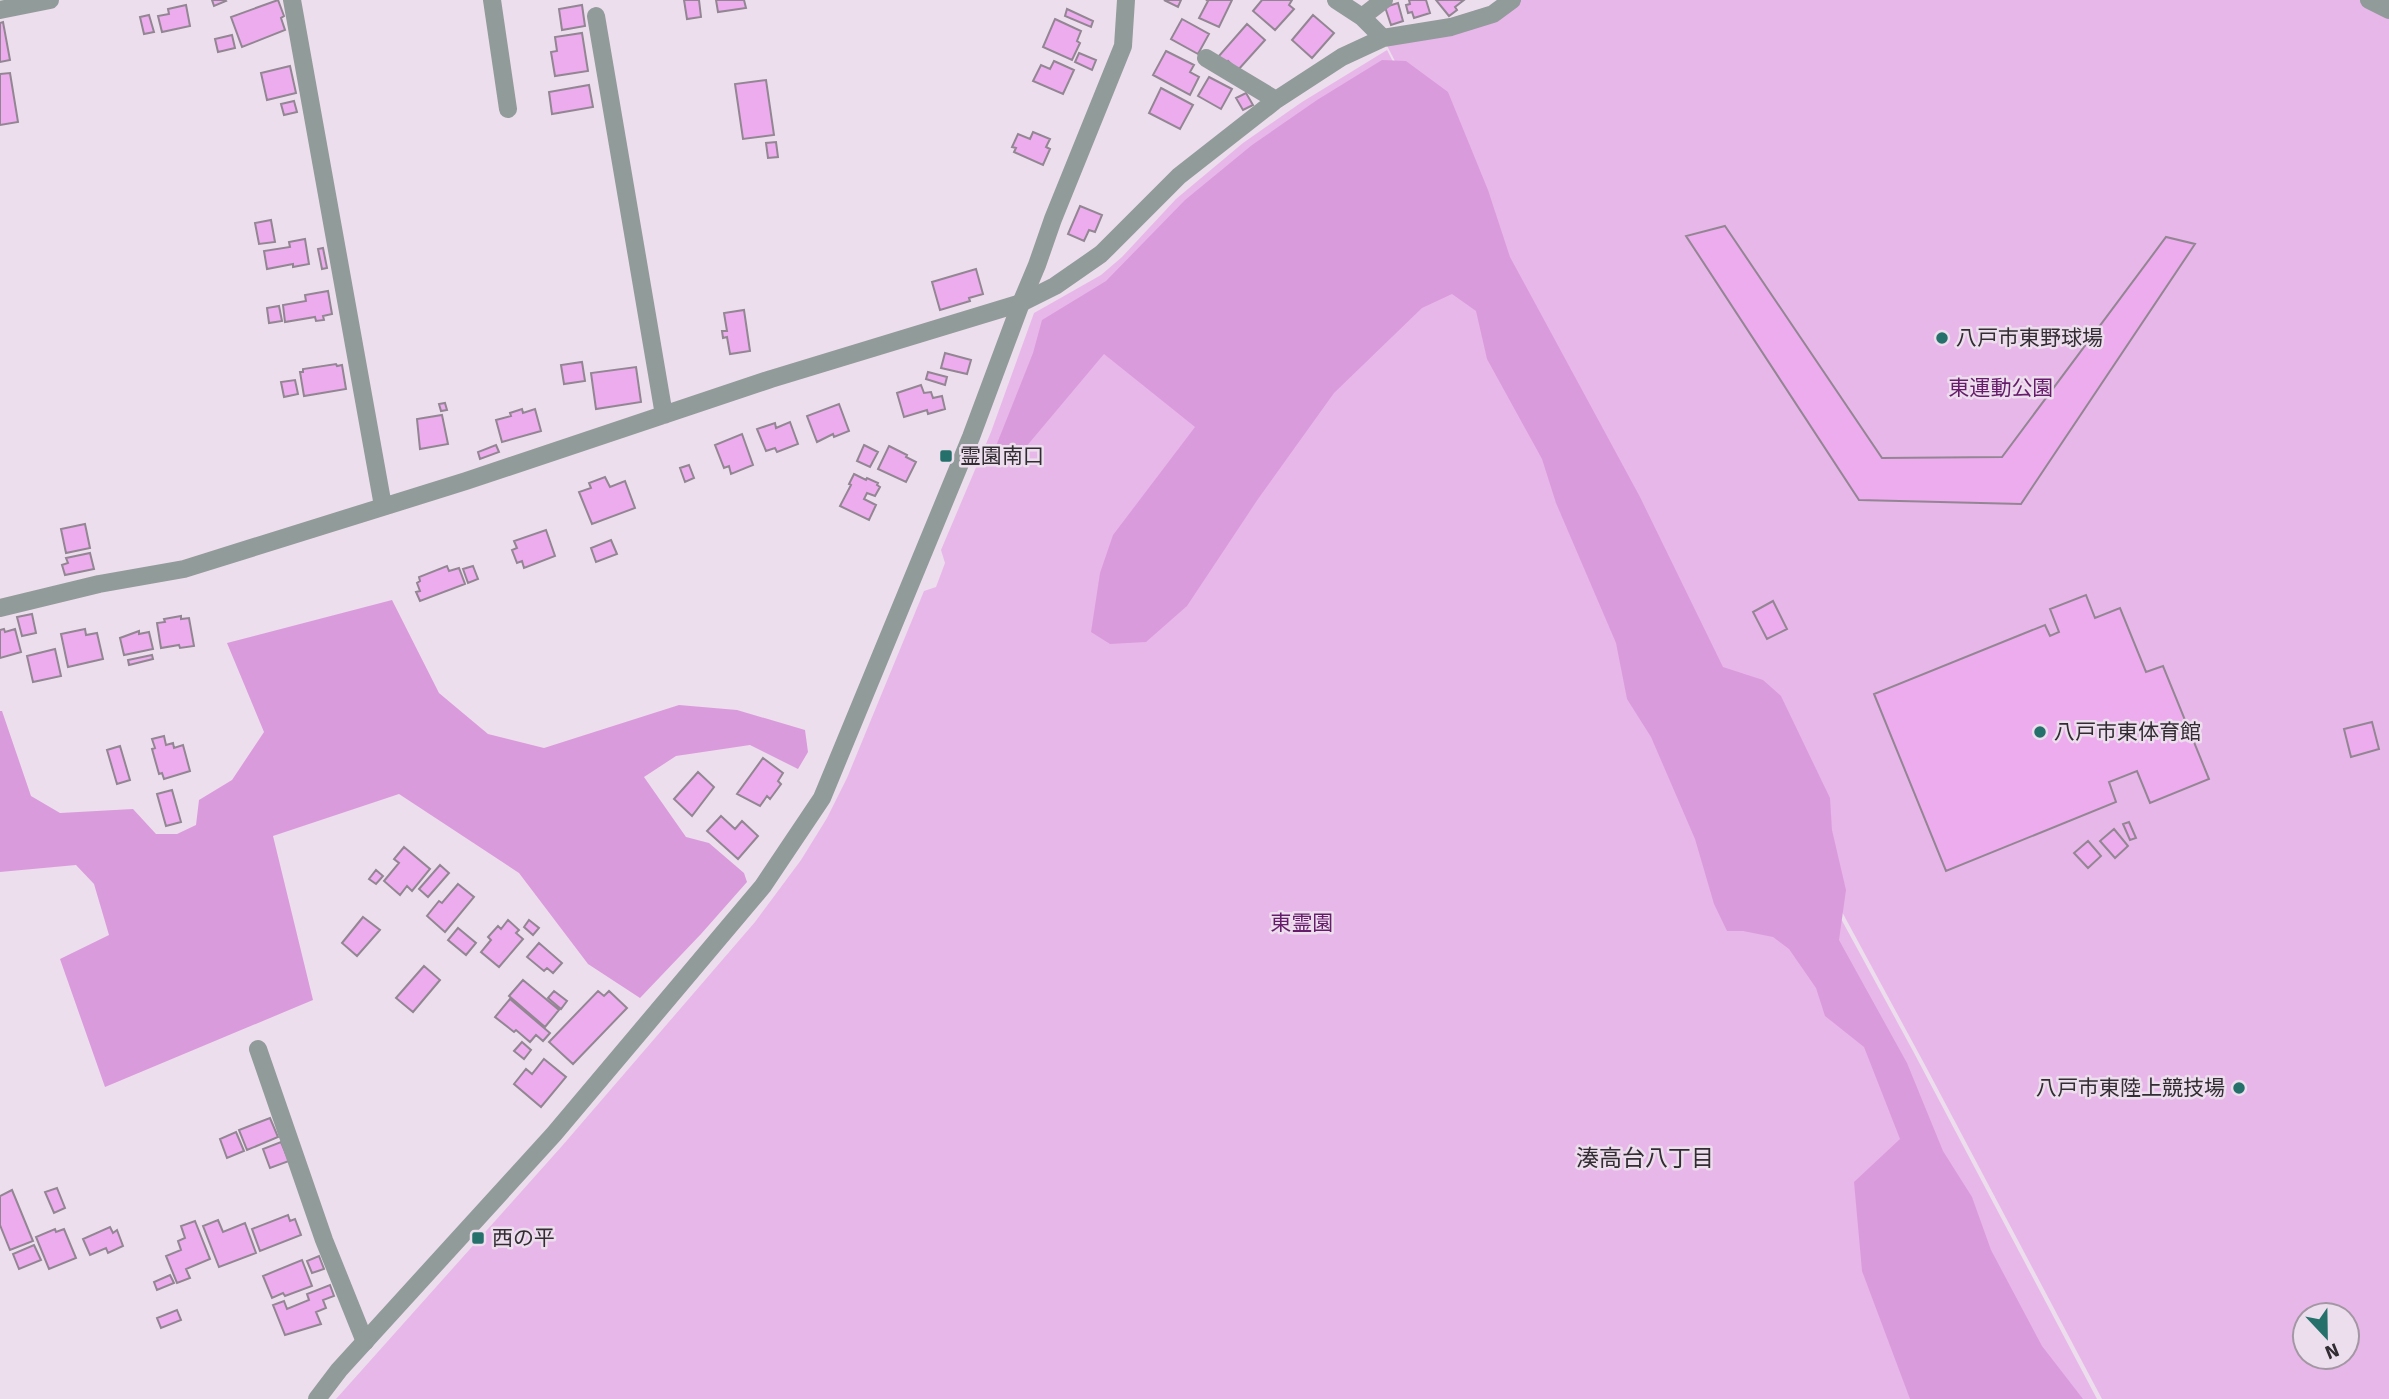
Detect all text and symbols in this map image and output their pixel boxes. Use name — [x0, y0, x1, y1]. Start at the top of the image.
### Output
place label: 八戸市東野球場 — [1956, 325, 2103, 351]
marker: 八戸市東野球場 — [1934, 330, 1950, 346]
park label: 東運動公園 — [1949, 375, 2054, 401]
place label: 霊園南口 — [960, 443, 1044, 469]
marker: 霊園南口 — [938, 448, 954, 464]
place label: 八戸市東体育館 — [2054, 719, 2201, 745]
marker: 八戸市東体育館 — [2032, 724, 2048, 740]
park label: 東霊園 — [1271, 910, 1334, 936]
place label: 八戸市東陸上競技場 — [2036, 1075, 2225, 1101]
marker: 八戸市東陸上競技場 — [2231, 1080, 2247, 1096]
district label: 湊高台八丁目 — [1576, 1144, 1714, 1173]
place label: 西の平 — [492, 1225, 555, 1251]
marker: 西の平 — [470, 1230, 486, 1246]
north arrow — [2291, 1301, 2361, 1371]
text: N — [2321, 1337, 2343, 1364]

